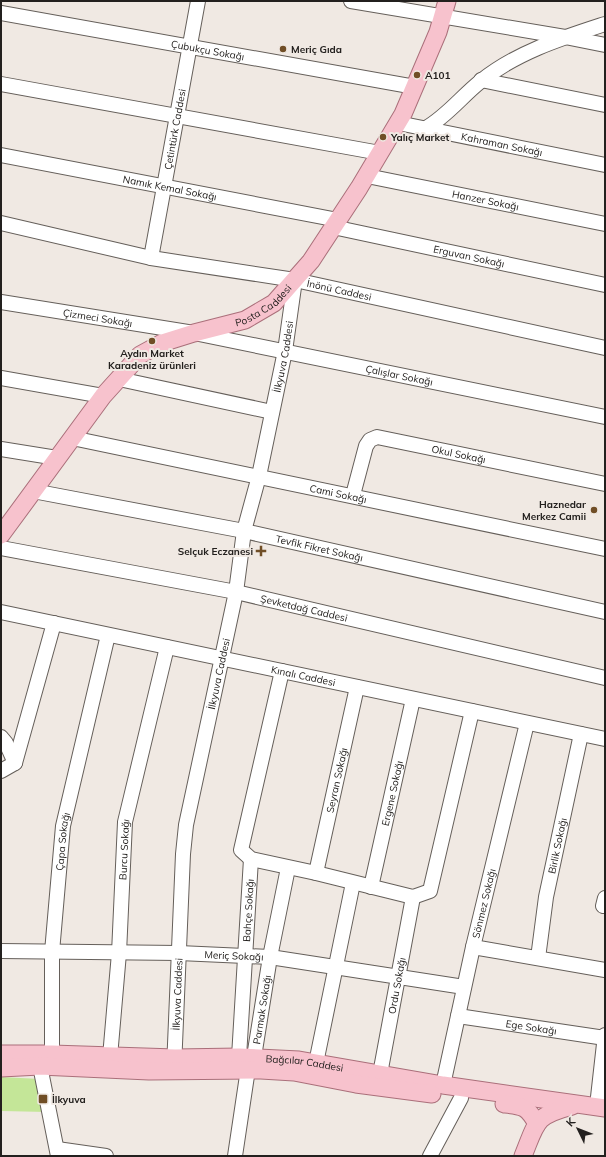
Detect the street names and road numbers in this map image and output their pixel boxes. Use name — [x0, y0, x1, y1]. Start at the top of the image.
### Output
street label: Çubukçu Sokağı — [170, 38, 245, 63]
street label: Çetintürk Caddesi — [161, 88, 189, 171]
street label: Kahraman Sokağı — [460, 130, 544, 159]
street label: Namık Kemal Sokağı — [122, 173, 218, 203]
street label: Hanzer Sokağı — [451, 187, 520, 213]
street label: Erguvan Sokağı — [432, 243, 506, 270]
street label: İnönü Caddesi — [306, 277, 373, 304]
street label: Posta Caddesi — [234, 282, 294, 329]
street label: Çizmeci Sokağı — [62, 306, 133, 330]
street label: İlkyuva Caddesi — [271, 320, 296, 394]
street label: Çalışlar Sokağı — [364, 362, 434, 389]
street label: Okul Sokağı — [430, 442, 487, 466]
street label: Cami Sokağı — [308, 482, 368, 506]
street label: Tevfik Fikret Sokağı — [274, 532, 364, 565]
street label: Şevketdağ Caddesi — [259, 592, 349, 625]
street label: İlkyuva Caddesi — [205, 637, 233, 711]
street label: Kınalı Caddesi — [270, 663, 337, 689]
street label: Seyran Sokağı — [323, 746, 350, 814]
street label: Ergene Sokağı — [379, 760, 406, 827]
street label: Çapa Sokağı — [53, 811, 73, 871]
street label: Birlik Sokağı — [545, 817, 570, 875]
street label: Burcu Sokağı — [116, 818, 133, 880]
street label: Sönmez Sokağı — [469, 867, 499, 940]
street label: Bahçe Sokağı — [240, 878, 257, 942]
street label: Meriç Sokağı — [204, 948, 264, 964]
street label: Ordu Sokağı — [385, 956, 409, 1015]
street label: İlkyuva Caddesi — [170, 958, 186, 1031]
street label: Parmak Sokağı — [250, 974, 274, 1045]
street label: Ege Sokağı — [505, 1017, 558, 1038]
street label: Bağcılar Caddesi — [265, 1052, 344, 1075]

